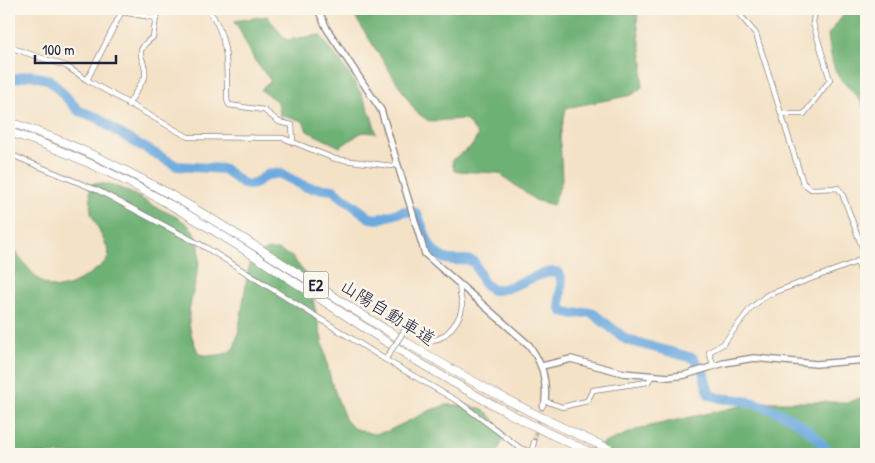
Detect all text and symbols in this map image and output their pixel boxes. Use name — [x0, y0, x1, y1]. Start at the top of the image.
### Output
scale bar — [35, 32, 116, 64]
text: 100 m — [42, 39, 75, 60]
road number: E2 — [304, 272, 328, 298]
street label: 山陽自動車道 — [336, 273, 440, 351]

